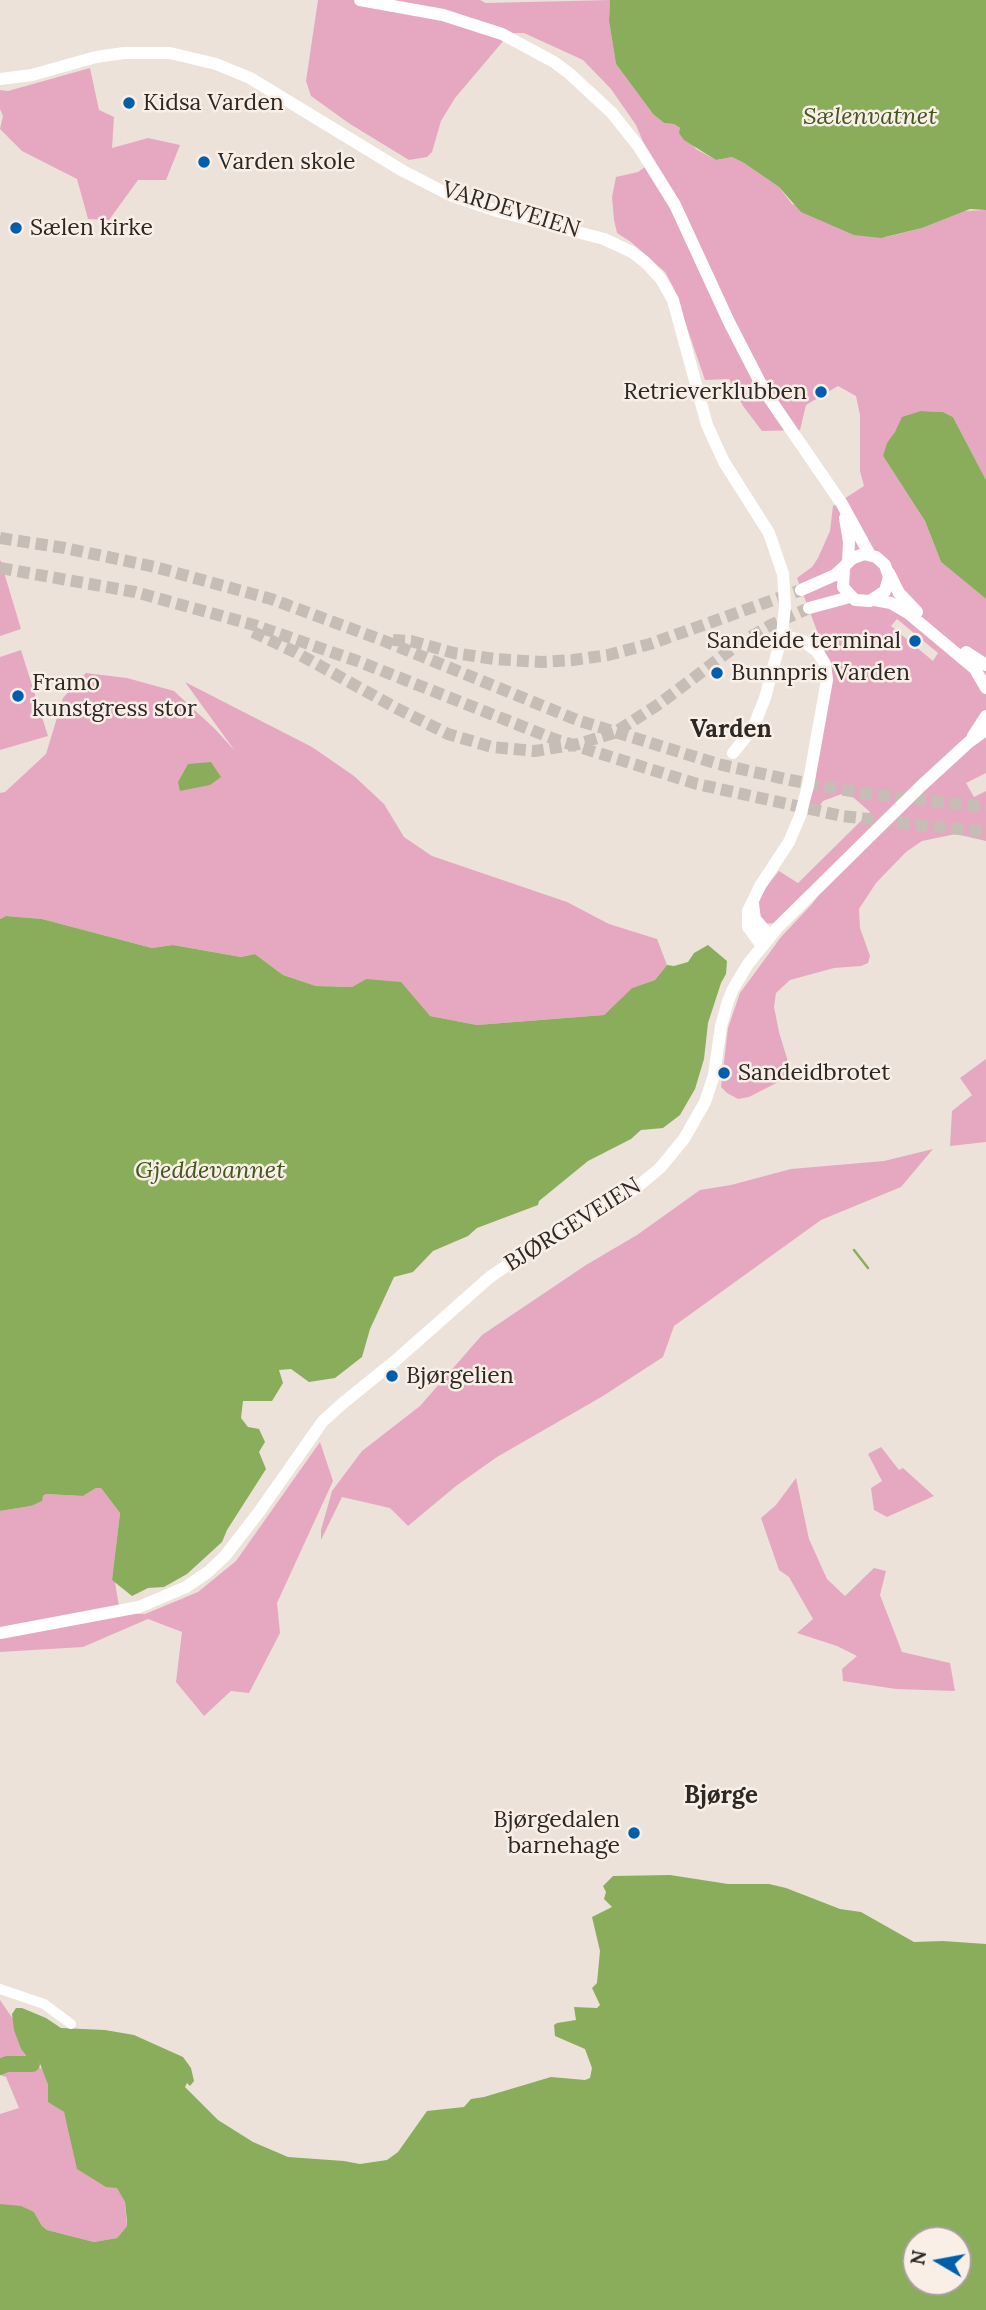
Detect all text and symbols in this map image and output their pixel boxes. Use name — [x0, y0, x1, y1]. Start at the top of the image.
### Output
place label: Kidsa Varden — [143, 89, 284, 117]
marker: Kidsa Varden — [121, 95, 137, 111]
water label: Sælenvatnet — [803, 103, 937, 131]
place label: Varden skole — [218, 148, 355, 176]
marker: Varden skole — [196, 154, 212, 170]
street label: VARDEVEIEN — [439, 176, 583, 244]
place label: Sælen kirke — [30, 214, 153, 242]
marker: Sælen kirke — [8, 220, 24, 236]
place label: Retrieverklubben — [623, 378, 807, 406]
marker: Retrieverklubben — [813, 384, 829, 400]
place label: Sandeide terminal — [707, 627, 901, 655]
marker: Sandeide terminal — [907, 633, 923, 649]
place label: Bunnpris Varden — [731, 659, 910, 687]
marker: Bunnpris Varden — [709, 665, 725, 681]
place label: Framo kunstgress stor — [32, 669, 197, 723]
marker: Framo kunstgress stor — [10, 688, 26, 704]
district label: Varden — [690, 716, 772, 744]
place label: Sandeidbrotet — [738, 1059, 890, 1087]
marker: Sandeidbrotet — [716, 1065, 732, 1081]
water label: Gjeddevannet — [135, 1157, 285, 1185]
street label: BJØRGEVEIEN — [500, 1172, 646, 1278]
place label: Bjørgelien — [406, 1362, 514, 1390]
marker: Bjørgelien — [384, 1368, 400, 1384]
district label: Bjørge — [684, 1782, 758, 1810]
place label: Bjørgedalen barnehage — [493, 1806, 620, 1860]
marker: Bjørgedalen barnehage — [626, 1825, 642, 1841]
north arrow — [902, 2226, 972, 2296]
text: N — [905, 2248, 931, 2267]

